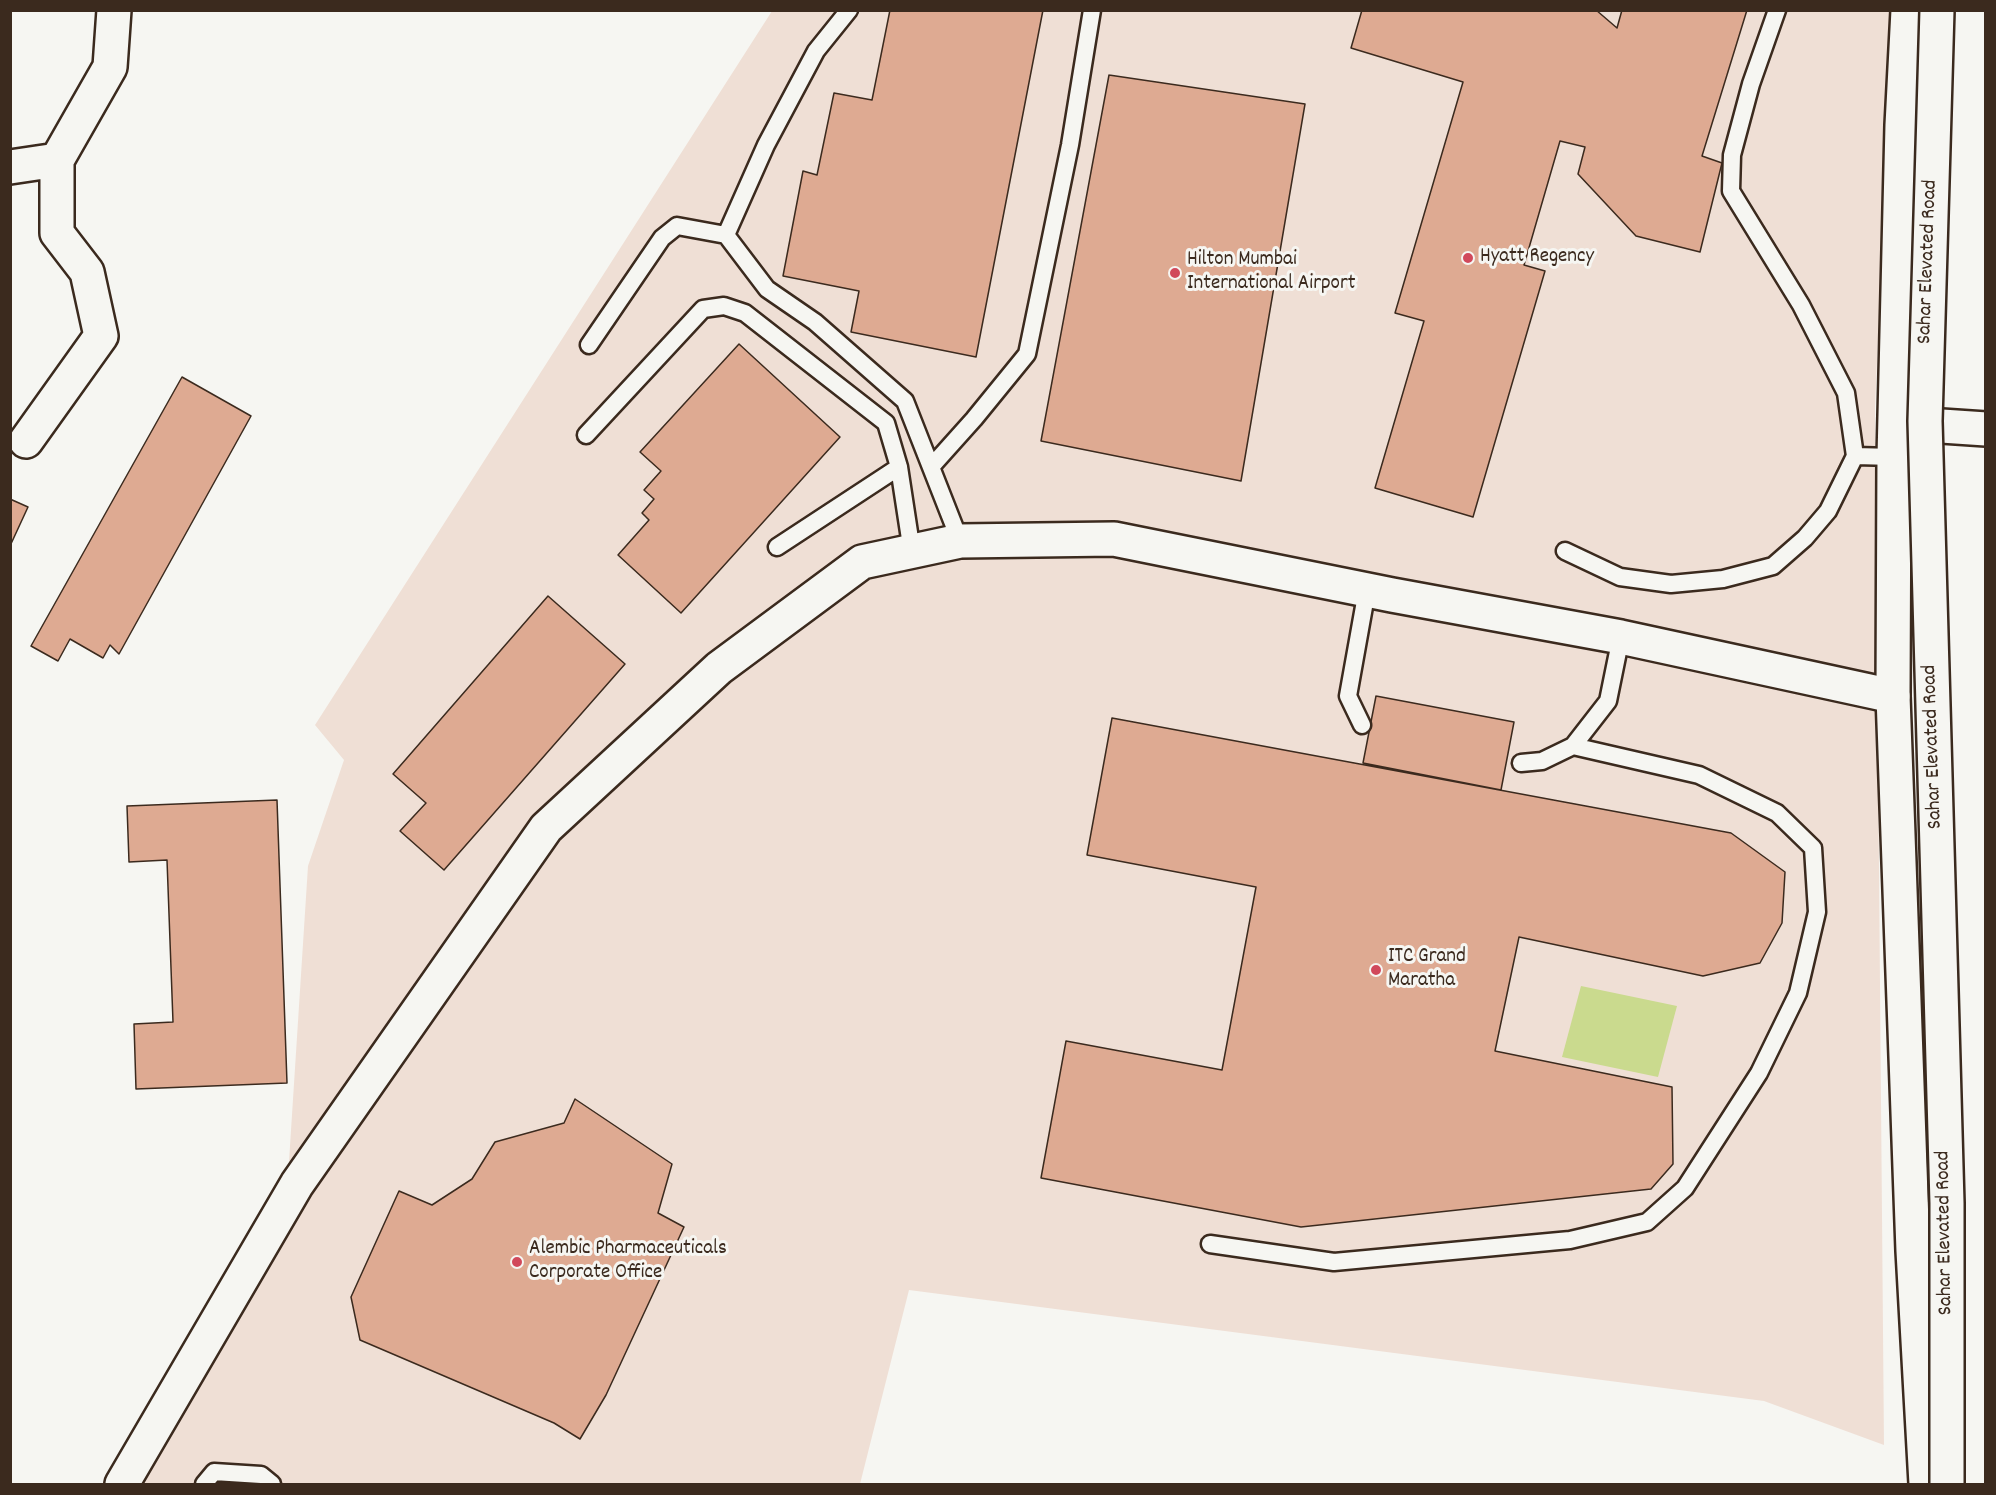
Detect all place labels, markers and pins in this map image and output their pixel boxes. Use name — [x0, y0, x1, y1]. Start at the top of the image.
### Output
place label: Hyatt Regency — [1480, 245, 1594, 271]
place label: Hilton Mumbai International Airport — [1187, 248, 1356, 298]
marker: Hyatt Regency — [1461, 251, 1475, 265]
marker: Hilton Mumbai International Airport — [1168, 266, 1182, 280]
place label: ITC Grand Maratha — [1388, 945, 1466, 995]
marker: ITC Grand Maratha — [1369, 963, 1383, 977]
place label: Alembic Pharmaceuticals Corporate Office — [529, 1237, 727, 1287]
marker: Alembic Pharmaceuticals Corporate Office — [510, 1255, 524, 1269]

